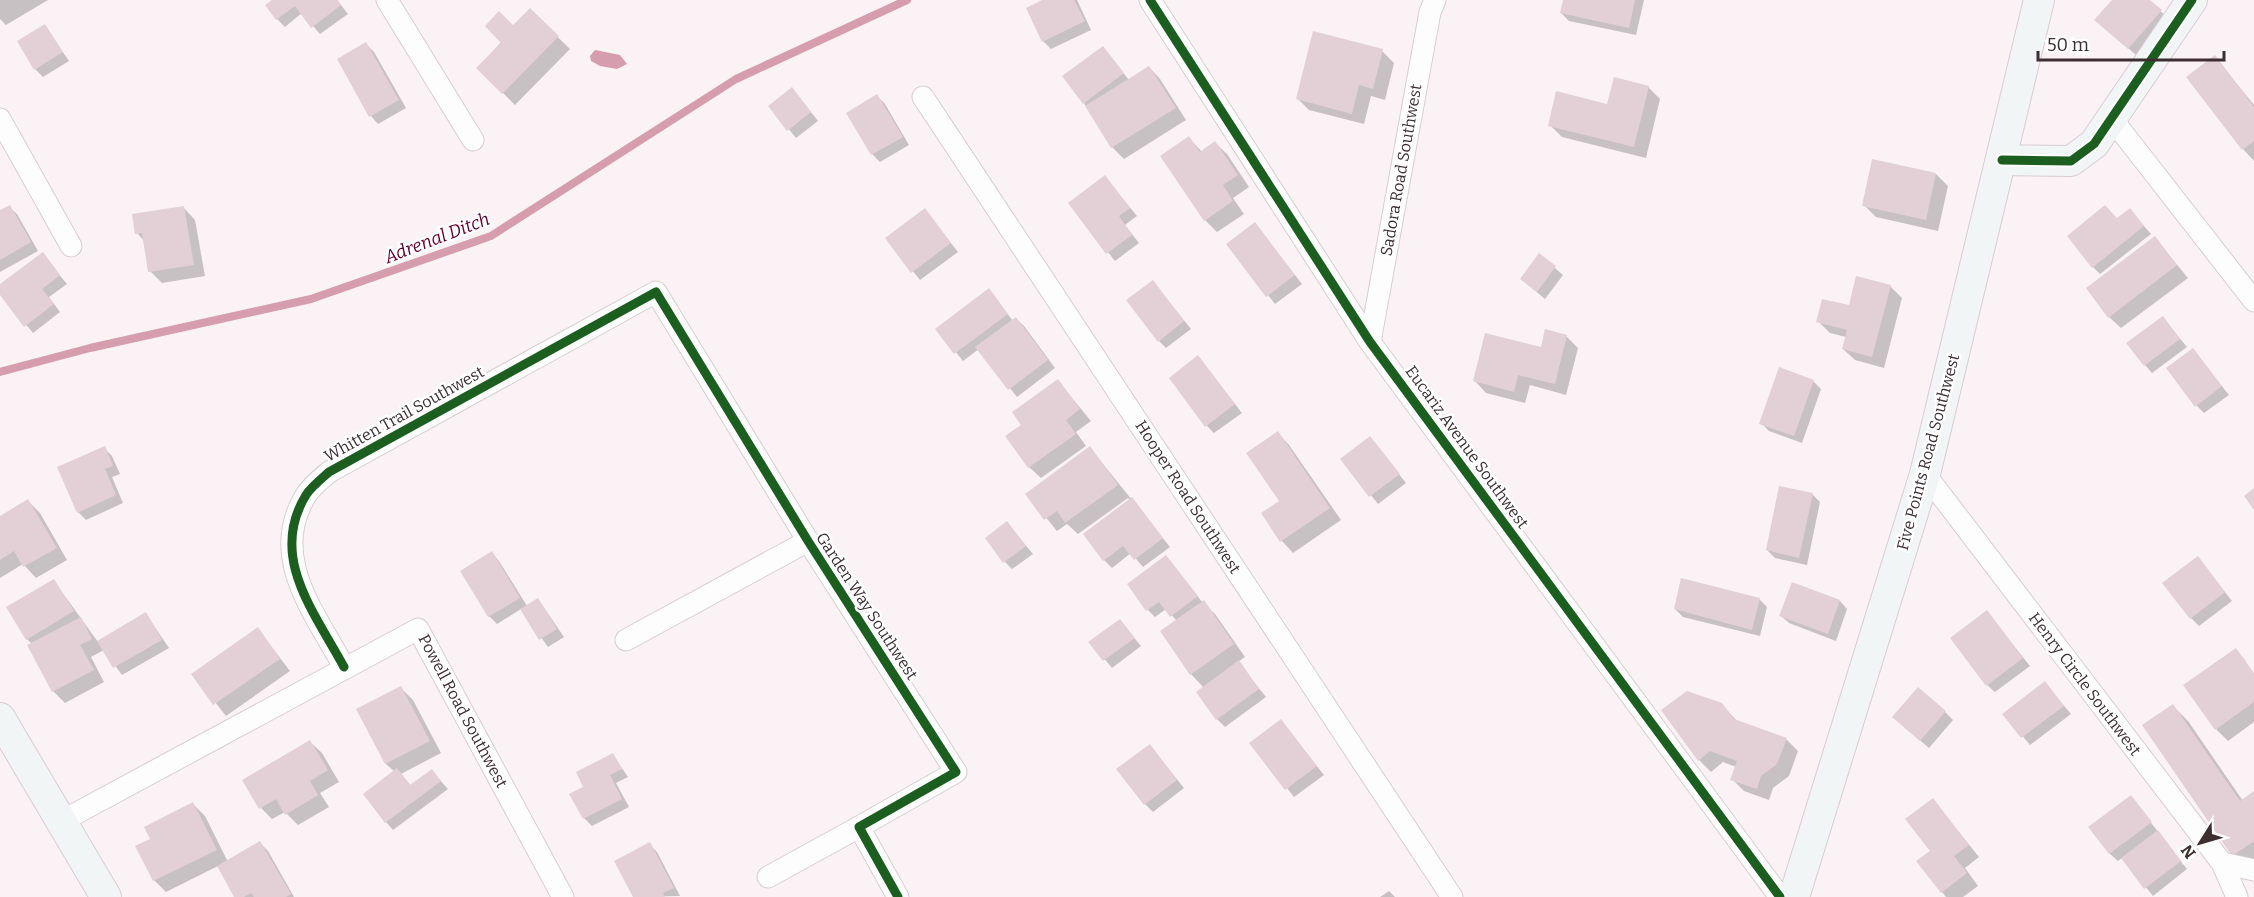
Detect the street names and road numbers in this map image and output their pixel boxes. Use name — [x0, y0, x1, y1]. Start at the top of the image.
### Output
street label: Sadora Road Southwest — [1377, 82, 1426, 258]
street label: Five Points Road Southwest — [1893, 352, 1963, 552]
street label: Whitten Trail Southwest — [321, 362, 487, 466]
street label: Eucariz Avenue Southwest — [1402, 362, 1533, 532]
street label: Hooper Road Southwest — [1131, 417, 1245, 577]
street label: Garden Way Southwest — [812, 529, 922, 683]
street label: Henry Circle Southwest — [2025, 609, 2145, 760]
street label: Powell Road Southwest — [414, 631, 512, 791]

